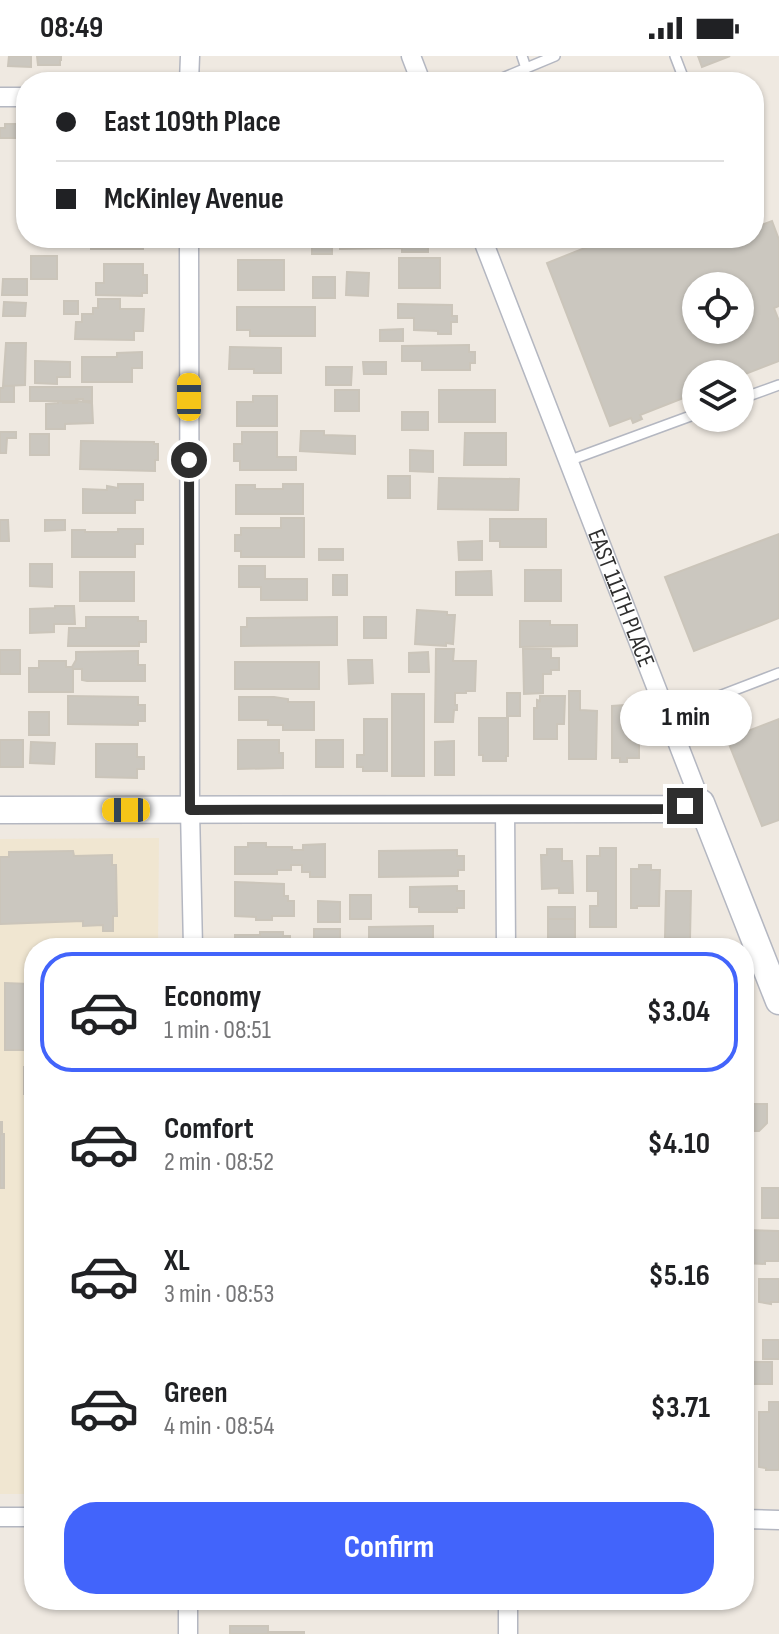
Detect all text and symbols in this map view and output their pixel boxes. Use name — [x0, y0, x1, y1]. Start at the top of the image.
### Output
text: 08:49 — [40, 10, 103, 46]
text: East 109th Place — [104, 104, 281, 140]
text: McKinley Avenue — [104, 181, 284, 217]
map controls — [682, 272, 754, 432]
button: locate — [682, 272, 754, 344]
button: layers — [682, 360, 754, 432]
car — [177, 373, 201, 421]
route start — [171, 442, 207, 478]
street label: EAST 111TH PLACE — [582, 525, 661, 671]
callout: 1 min — [619, 690, 751, 746]
text: 1 min — [662, 702, 710, 733]
route end — [667, 788, 703, 824]
car — [102, 798, 150, 822]
icon: car — [68, 976, 140, 1048]
text: Economy — [164, 979, 261, 1015]
text: $3.04 — [647, 994, 710, 1030]
text: 1 min · 08:51 — [164, 1015, 271, 1046]
icon: car — [68, 1108, 140, 1180]
text: Comfort — [164, 1111, 254, 1147]
text: $4.10 — [648, 1126, 710, 1162]
text: 2 min · 08:52 — [164, 1147, 274, 1178]
icon: car — [68, 1240, 140, 1312]
text: XL — [164, 1243, 190, 1279]
text: $5.16 — [649, 1258, 710, 1294]
text: 3 min · 08:53 — [164, 1279, 274, 1310]
icon: car — [68, 1372, 140, 1444]
text: Green — [164, 1375, 228, 1411]
text: $3.71 — [651, 1390, 710, 1426]
text: 4 min · 08:54 — [164, 1411, 274, 1442]
button: Confirm — [64, 1502, 714, 1594]

